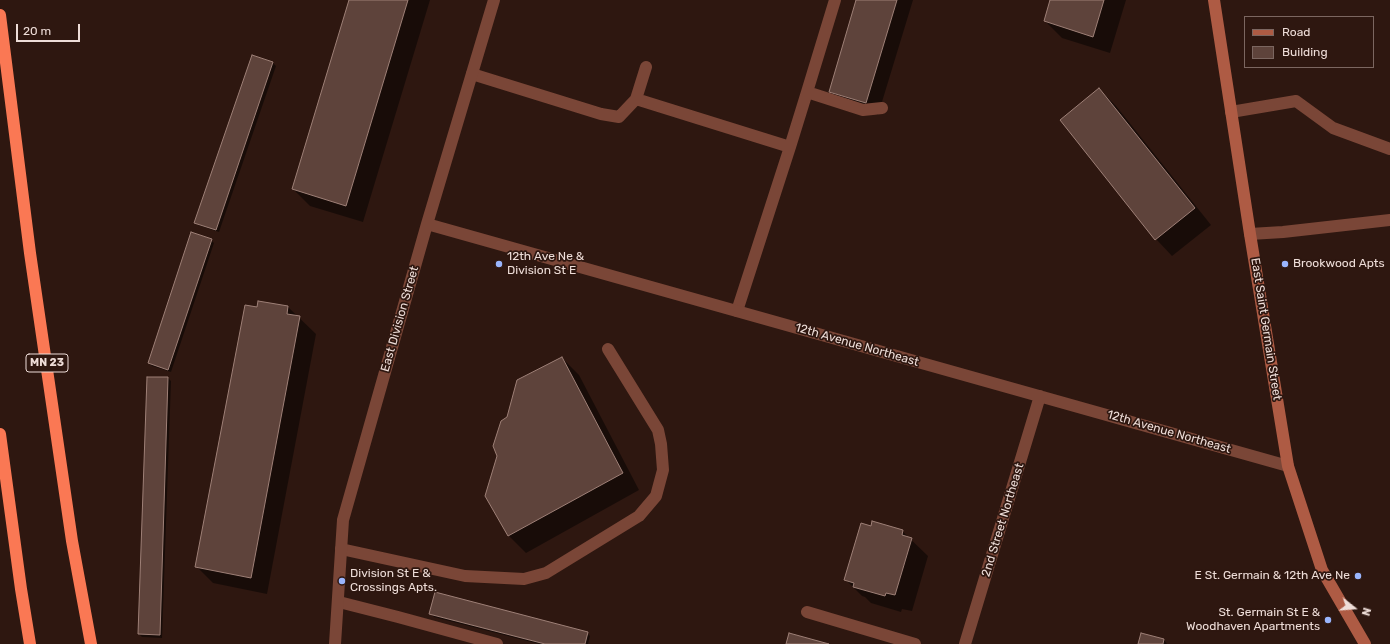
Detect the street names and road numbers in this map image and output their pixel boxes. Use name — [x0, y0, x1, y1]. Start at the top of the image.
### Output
street label: East Saint Germain Street — [1248, 257, 1284, 401]
street label: East Division Street — [378, 265, 422, 373]
street label: 12th Avenue Northeast — [793, 320, 921, 370]
road number: MN 23 — [26, 354, 68, 372]
street label: 12th Avenue Northeast — [1105, 407, 1233, 457]
street label: 2nd Street Northeast — [979, 461, 1027, 579]

